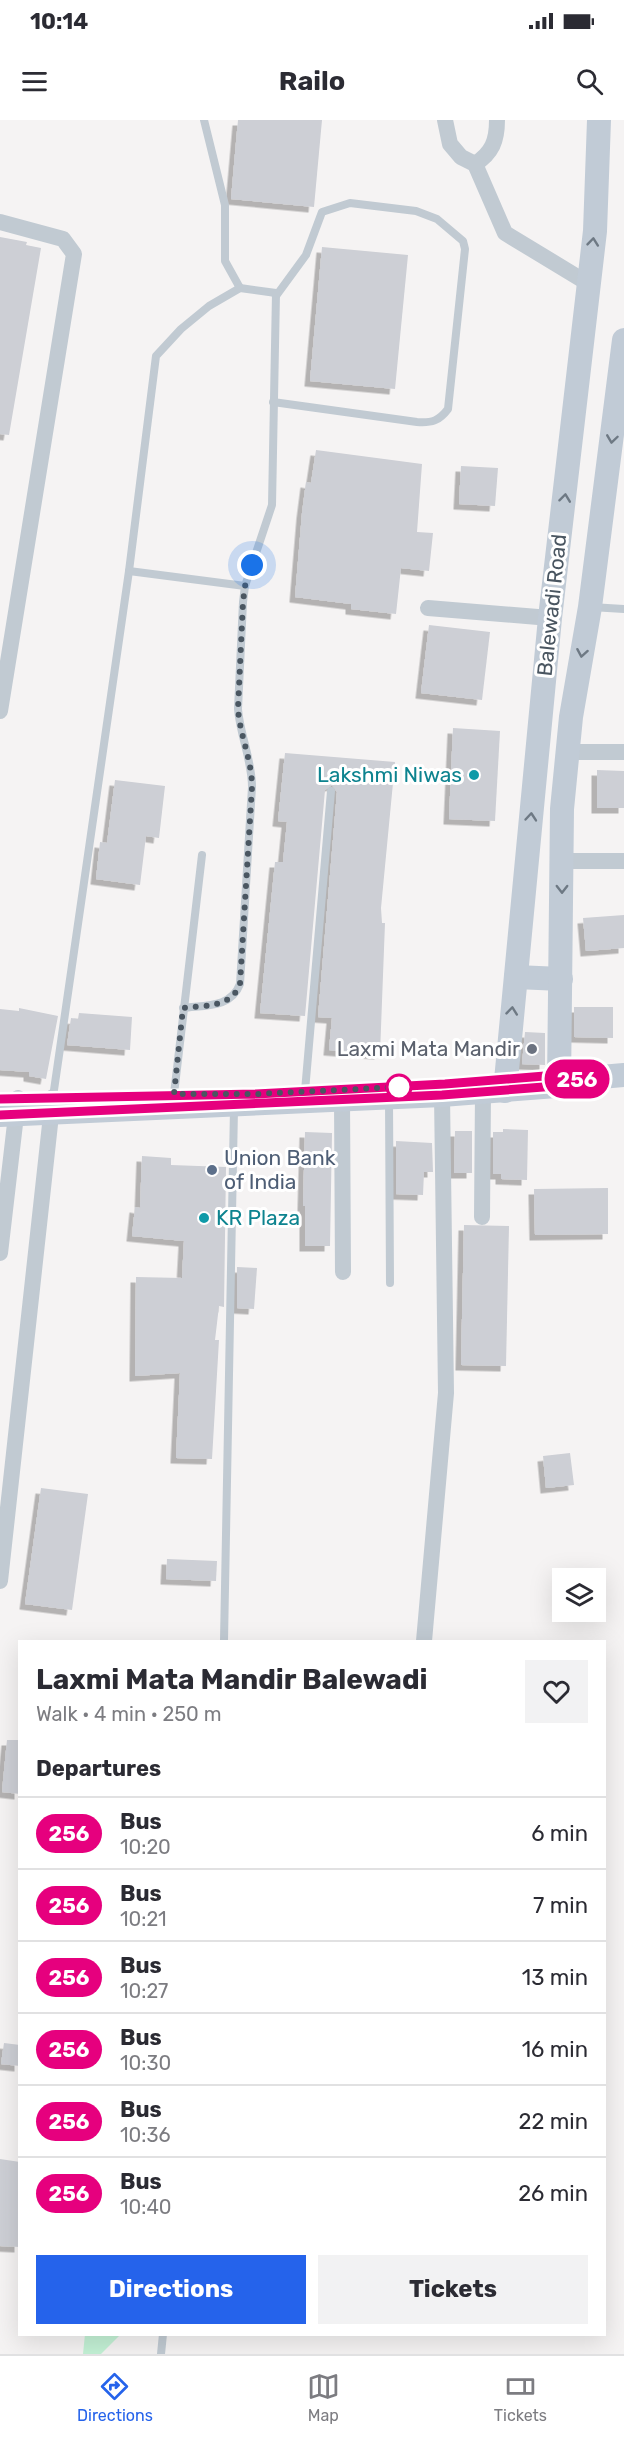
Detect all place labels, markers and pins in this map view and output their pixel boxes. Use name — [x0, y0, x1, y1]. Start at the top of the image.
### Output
place label: Lakshmi Niwas — [317, 762, 462, 787]
marker: Lakshmi Niwas — [467, 768, 481, 782]
place label: Laxmi Mata Mandir — [337, 1036, 520, 1061]
marker: Laxmi Mata Mandir — [525, 1042, 539, 1056]
unlabelled marker — [386, 1074, 412, 1100]
place label: Union Bank of India — [224, 1145, 336, 1194]
marker: Union Bank of India — [205, 1163, 219, 1177]
place label: KR Plaza — [216, 1205, 300, 1230]
marker: KR Plaza — [197, 1211, 211, 1225]

